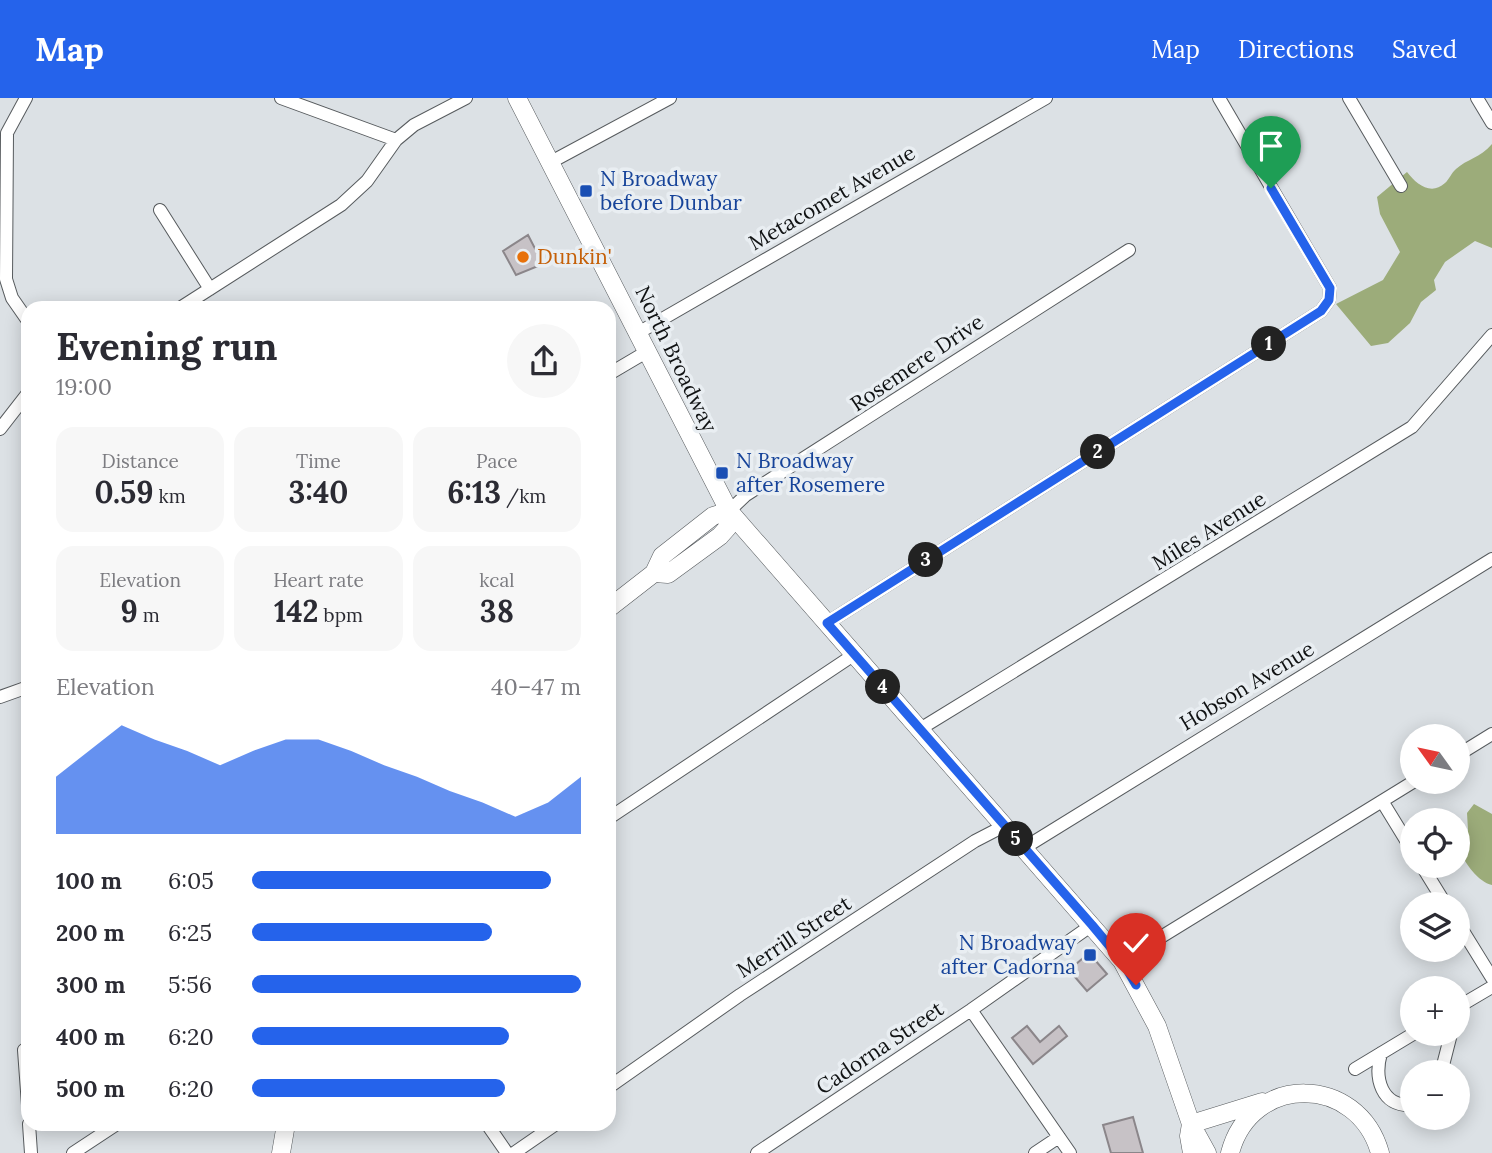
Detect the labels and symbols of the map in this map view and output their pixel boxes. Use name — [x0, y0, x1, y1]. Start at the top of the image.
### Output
pin — [1241, 116, 1301, 188]
street label: Metacomet Avenue — [744, 139, 920, 256]
place label: N Broadway before Dunbar — [600, 165, 742, 216]
marker: N Broadway before Dunbar — [578, 183, 594, 199]
place label: Dunkin' — [537, 243, 612, 270]
marker: Dunkin' — [515, 249, 531, 265]
street label: North Broadway — [629, 281, 723, 436]
street label: Rosemere Drive — [845, 308, 989, 417]
pin: 1 — [1252, 327, 1286, 362]
pin: 2 — [1080, 434, 1116, 470]
place label: N Broadway after Rosemere — [736, 447, 885, 498]
marker: N Broadway after Rosemere — [714, 465, 730, 481]
street label: Miles Avenue — [1147, 485, 1271, 576]
pin: 3 — [908, 542, 944, 578]
street label: Hobson Avenue — [1175, 635, 1319, 736]
pin: 4 — [866, 670, 900, 704]
north arrow — [1400, 724, 1470, 794]
pin: 5 — [998, 822, 1034, 856]
street label: Merrill Street — [731, 889, 857, 984]
pin — [1106, 913, 1166, 985]
place label: N Broadway after Cadorna — [941, 929, 1076, 980]
marker: N Broadway after Cadorna — [1082, 947, 1098, 963]
street label: Cadorna Street — [811, 995, 949, 1100]

